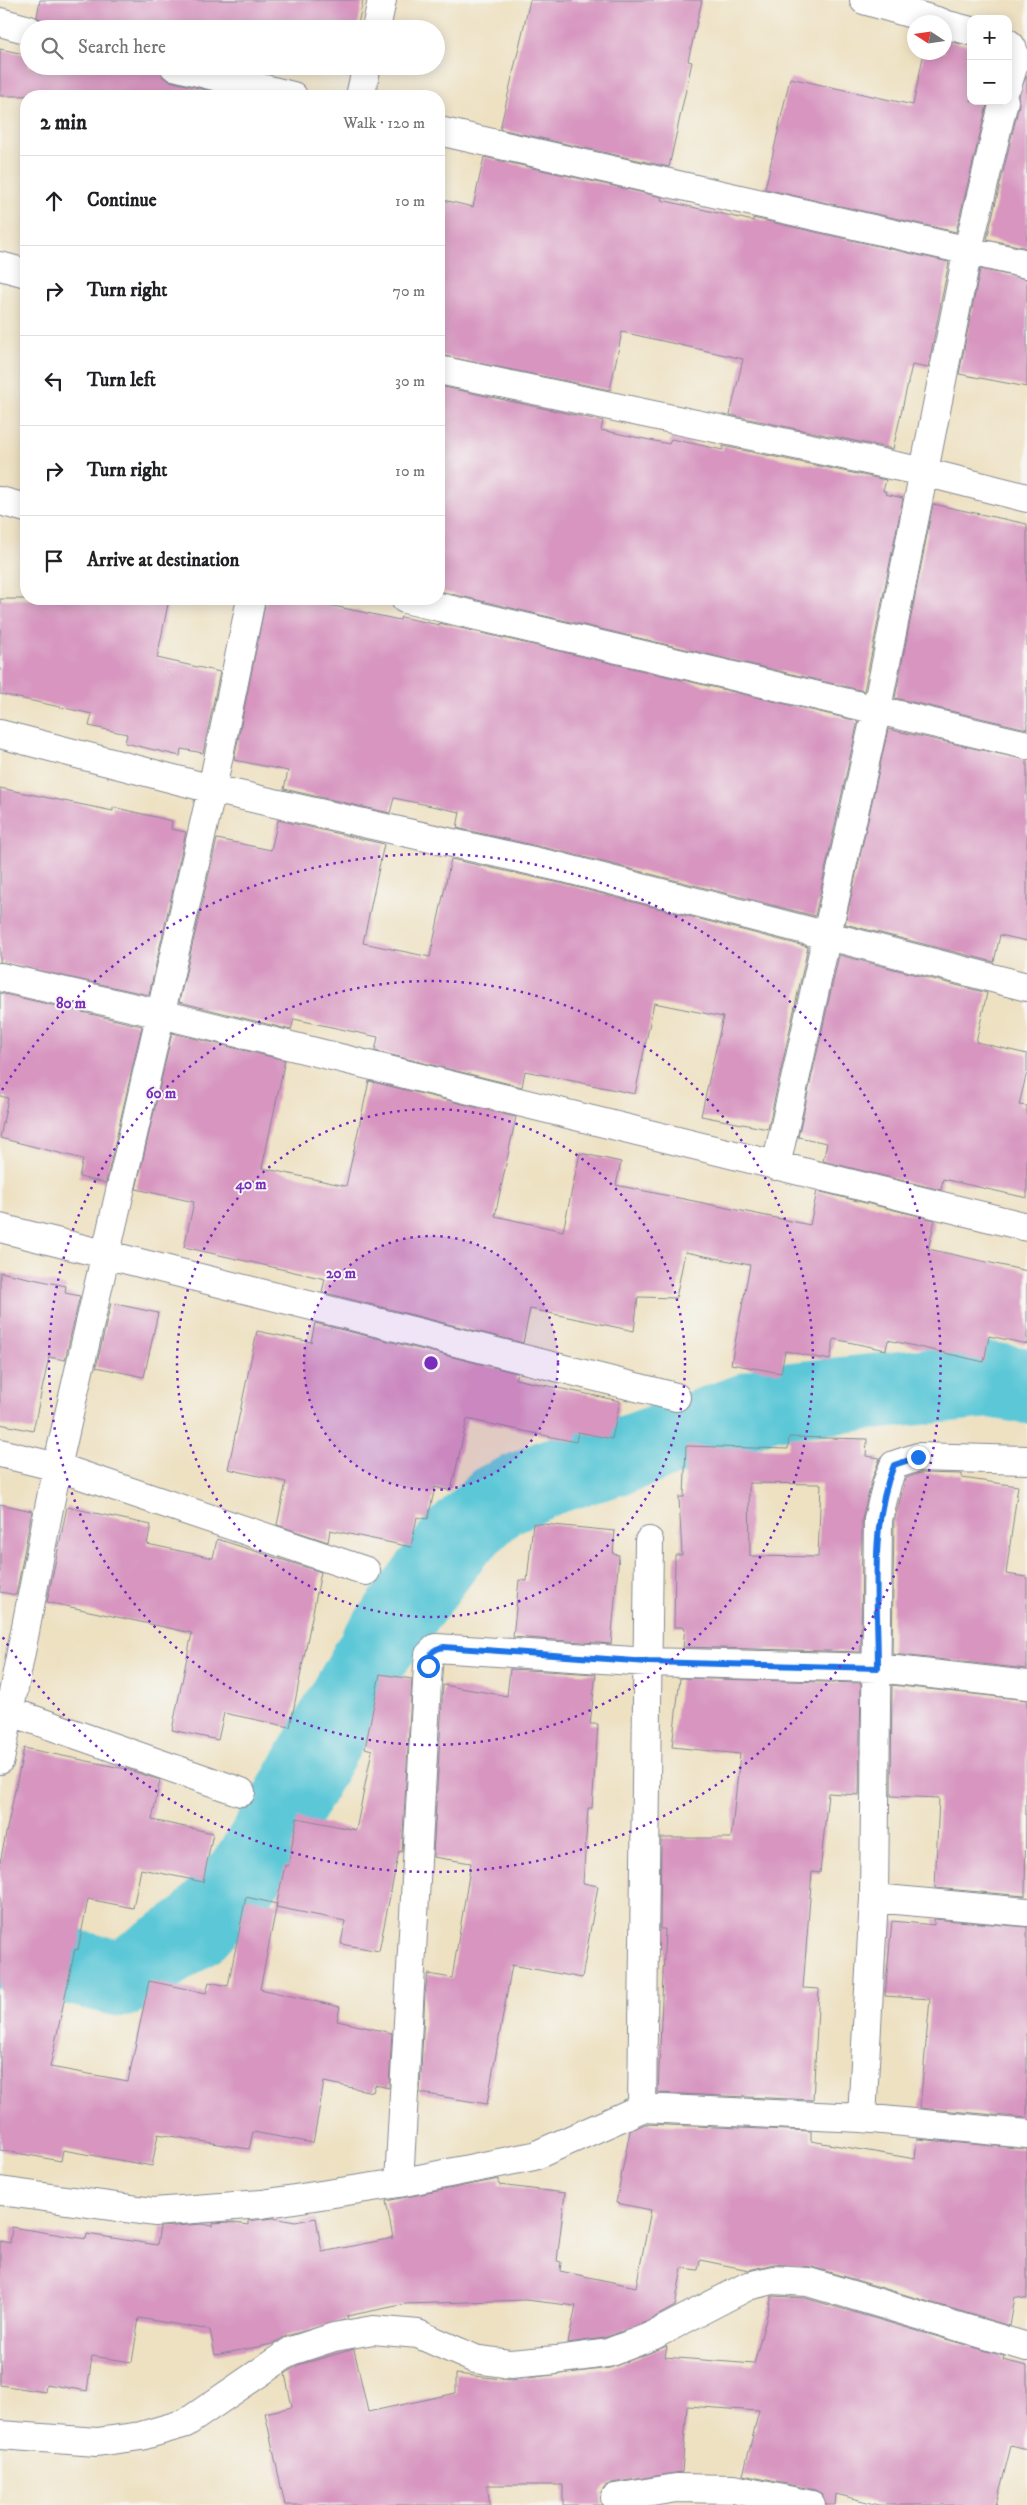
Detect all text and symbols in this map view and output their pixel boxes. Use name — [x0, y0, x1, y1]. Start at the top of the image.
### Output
north arrow — [907, 15, 952, 60]
map controls — [967, 15, 1012, 105]
button: + — [967, 15, 1012, 60]
search box — [20, 20, 445, 75]
icon: search — [38, 34, 66, 62]
text: Search here — [78, 36, 166, 59]
button: − — [967, 60, 1012, 105]
text: 2 min — [40, 110, 87, 136]
text: Walk · 120 m — [343, 113, 425, 133]
icon: ahead — [40, 187, 68, 215]
text: Continue — [87, 189, 157, 212]
text: 10 m — [395, 191, 425, 211]
icon: right — [40, 277, 68, 305]
text: Turn right — [87, 279, 167, 302]
text: 70 m — [393, 281, 425, 301]
icon: left — [40, 367, 68, 395]
text: Turn left — [87, 369, 156, 392]
text: 30 m — [395, 371, 425, 391]
icon: right — [40, 457, 68, 485]
text: Turn right — [87, 459, 167, 482]
text: 10 m — [395, 461, 425, 481]
icon: arrive — [40, 547, 68, 575]
text: Arrive at destination — [87, 549, 239, 572]
text: 80 m — [56, 994, 87, 1013]
text: 60 m — [146, 1084, 177, 1103]
text: 40 m — [234, 1175, 267, 1194]
text: 20 m — [326, 1264, 357, 1283]
centre of rings — [422, 1354, 440, 1372]
route end — [907, 1446, 930, 1469]
route start — [417, 1655, 440, 1678]

